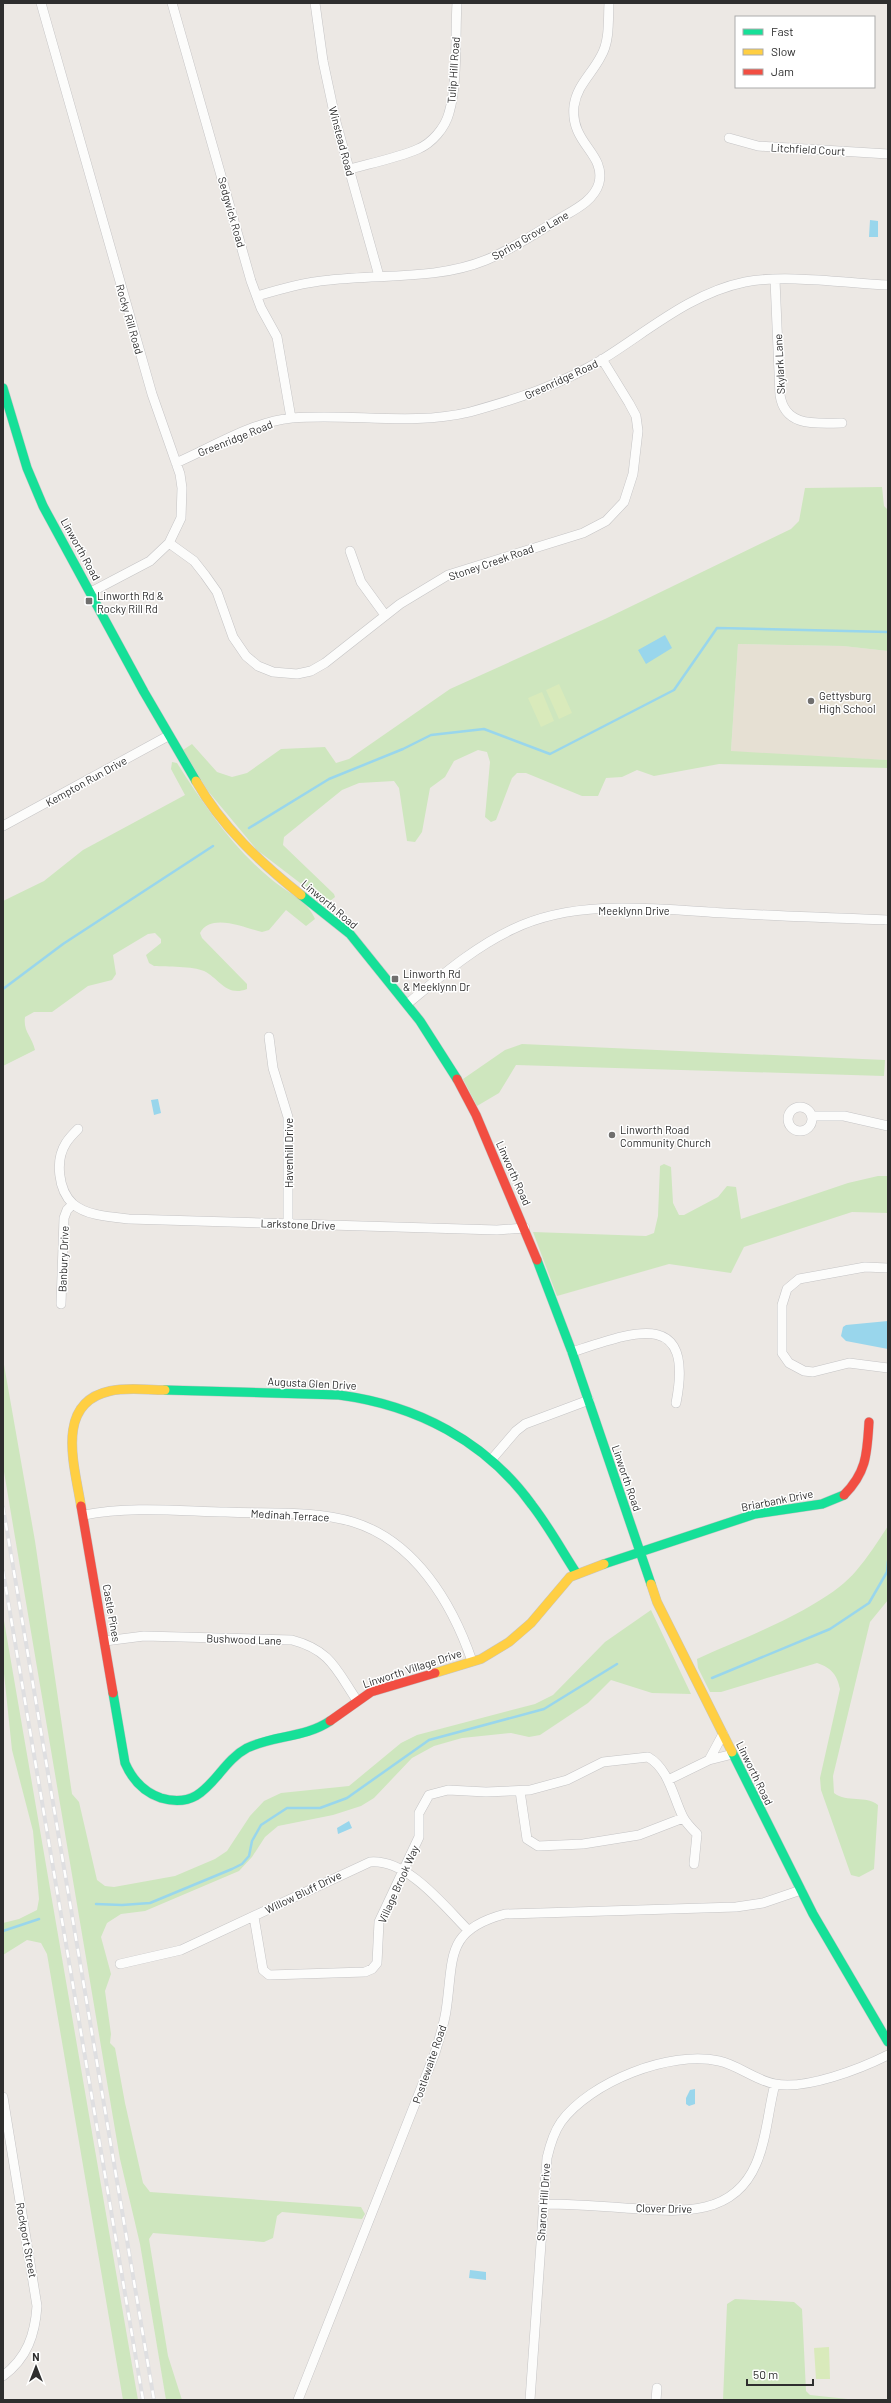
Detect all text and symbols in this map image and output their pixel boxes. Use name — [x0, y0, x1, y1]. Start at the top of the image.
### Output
legend — [735, 16, 875, 88]
text: Fast — [771, 24, 794, 38]
street label: Tulip Hill Road — [444, 36, 462, 104]
text: Slow — [771, 44, 796, 58]
text: Jam — [771, 64, 794, 78]
street label: Winstead Road — [326, 105, 358, 177]
street label: Litchfield Court — [770, 141, 846, 157]
street label: Sedgwick Road — [216, 175, 248, 249]
street label: Spring Grove Lane — [489, 208, 571, 262]
street label: Rocky Rill Road — [114, 282, 146, 356]
street label: Skylark Lane — [771, 333, 787, 395]
street label: Greenridge Road — [522, 356, 600, 402]
street label: Greenridge Road — [196, 417, 274, 459]
street label: Linworth Road — [59, 516, 103, 582]
street label: Stoney Creek Road — [447, 541, 535, 583]
place label: Linworth Rd & Rocky Rill Rd — [97, 589, 164, 615]
marker: Linworth Rd & Rocky Rill Rd — [84, 596, 94, 606]
place label: Gettysburg High School — [819, 689, 876, 715]
marker: Gettysburg High School — [806, 696, 816, 706]
street label: Kempton Run Drive — [43, 753, 129, 809]
street label: Linworth Road — [299, 877, 361, 931]
street label: Meeklynn Drive — [598, 904, 670, 917]
place label: Linworth Rd & Meeklynn Dr — [403, 967, 470, 993]
marker: Linworth Rd & Meeklynn Dr — [390, 974, 400, 984]
street label: Havenhill Drive — [282, 1118, 295, 1188]
place label: Linworth Road Community Church — [620, 1123, 711, 1149]
marker: Linworth Road Community Church — [607, 1130, 617, 1140]
street label: Linworth Road — [494, 1139, 534, 1207]
street label: Larkstone Drive — [260, 1216, 336, 1232]
street label: Banbury Drive — [55, 1225, 71, 1292]
street label: Augusta Glen Drive — [267, 1374, 357, 1392]
street label: Linworth Road — [610, 1443, 644, 1513]
street label: Briarbank Drive — [740, 1487, 814, 1513]
street label: Medinah Terrace — [250, 1506, 330, 1524]
street label: Castle Pines — [101, 1583, 123, 1643]
street label: Bushwood Lane — [206, 1631, 282, 1647]
street label: Linworth Village Drive — [361, 1646, 463, 1690]
street label: Linworth Road — [734, 1739, 776, 1807]
street label: Village Brook Way — [375, 1843, 421, 1925]
street label: Willow Bluff Drive — [263, 1868, 343, 1916]
street label: Postlewaite Road — [409, 2023, 449, 2105]
street label: Sharon Hill Drive — [534, 2163, 552, 2241]
street label: Rockport Street — [14, 2201, 40, 2279]
street label: Clover Drive — [636, 2201, 693, 2215]
north arrow — [16, 2347, 56, 2387]
text: N — [32, 2350, 40, 2363]
scale bar — [747, 2361, 813, 2387]
text: 50 m — [753, 2367, 778, 2381]

